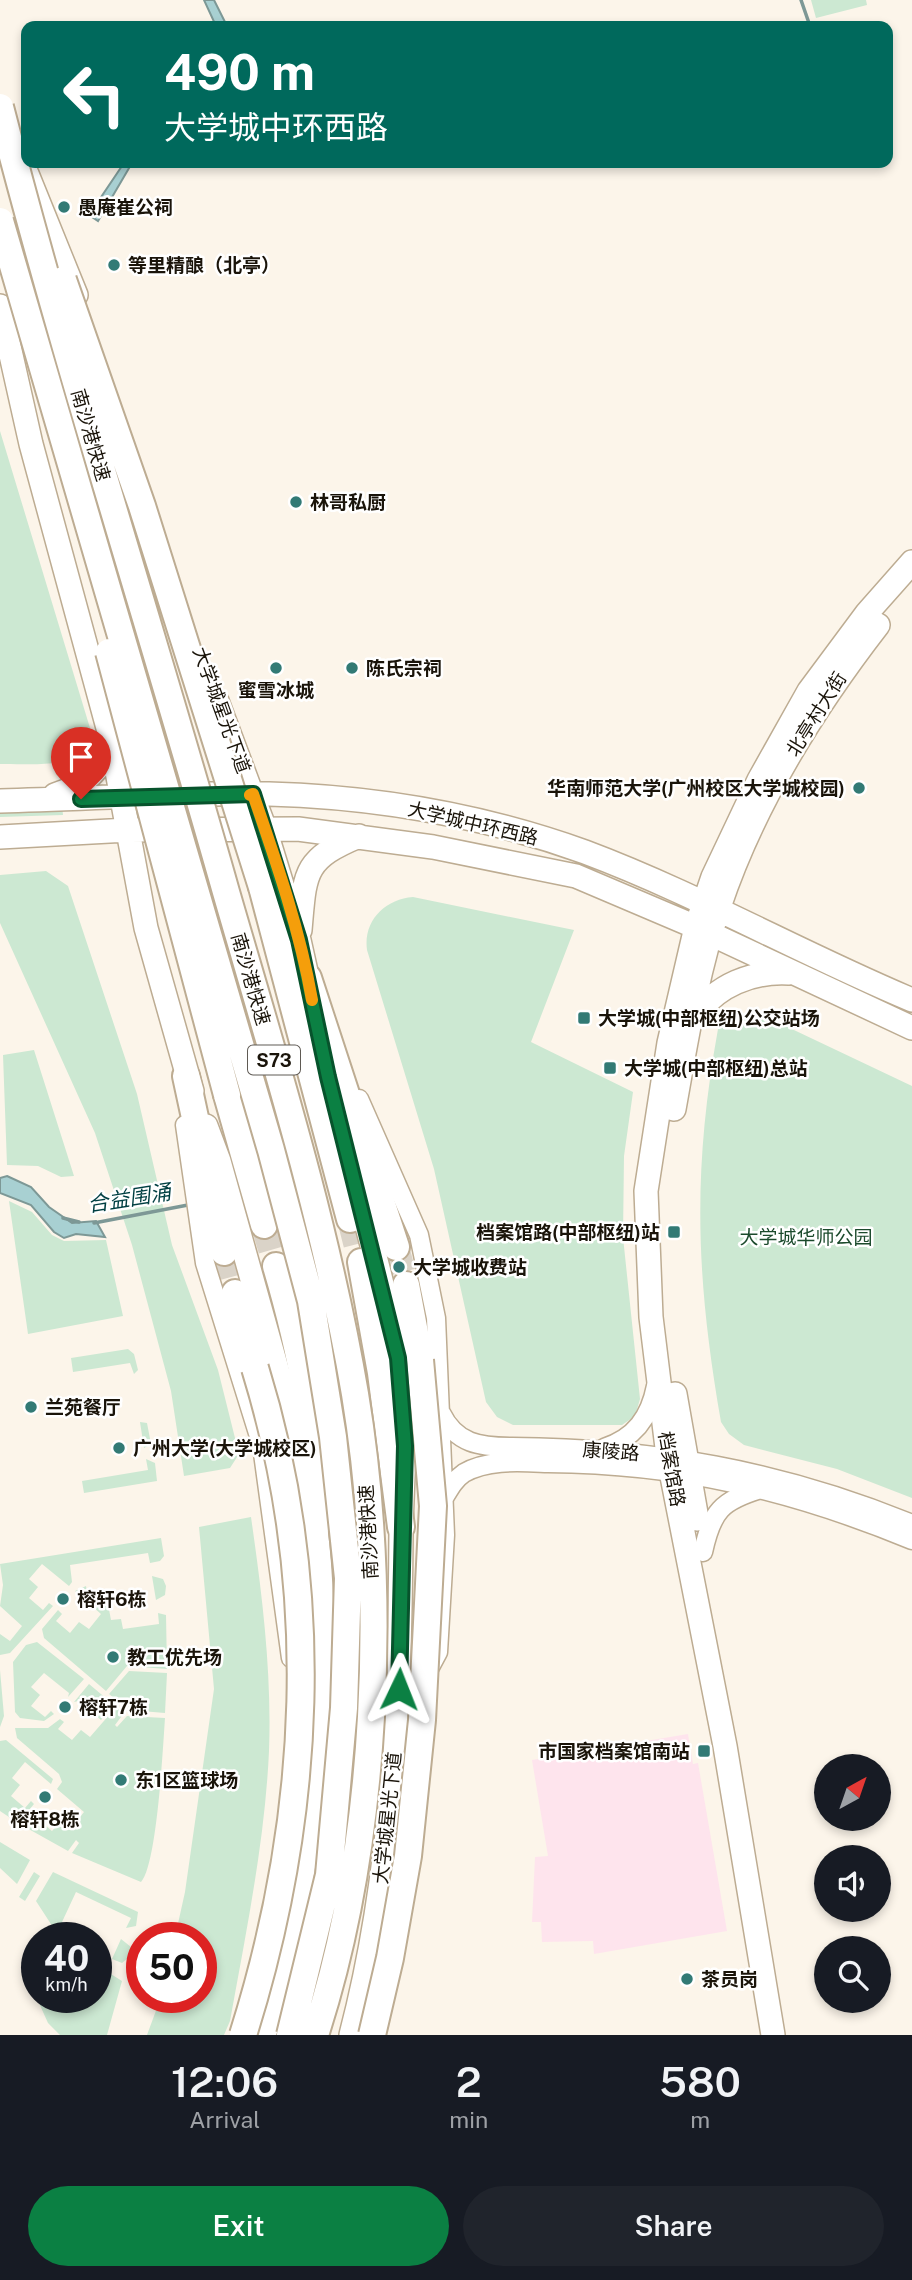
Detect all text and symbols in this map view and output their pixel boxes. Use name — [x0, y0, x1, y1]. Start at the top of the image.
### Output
text: 490 m — [164, 43, 315, 101]
icon: left — [49, 49, 140, 140]
text: 大学城中环西路 — [164, 109, 388, 146]
place label: 愚庵崔公祠 — [78, 196, 173, 218]
marker: 愚庵崔公祠 — [56, 199, 72, 215]
place label: 等里精酿（北亭） — [128, 254, 280, 276]
marker: 等里精酿（北亭） — [106, 257, 122, 273]
street label: 南沙港快速 — [67, 386, 115, 484]
place label: 林哥私厨 — [310, 491, 386, 513]
marker: 林哥私厨 — [288, 494, 304, 510]
street label: 大学城星光下道 — [189, 644, 255, 776]
place label: 陈氏宗祠 — [366, 657, 442, 679]
marker: 蜜雪冰城 — [268, 660, 284, 676]
marker: 陈氏宗祠 — [344, 660, 360, 676]
street label: 北亭村大街 — [781, 668, 851, 760]
place label: 蜜雪冰城 — [238, 679, 314, 701]
pin — [51, 727, 111, 799]
icon: arrive — [62, 738, 100, 776]
place label: 华南师范大学(广州校区大学城校园) — [547, 777, 845, 799]
marker: 华南师范大学(广州校区大学城校园) — [851, 780, 867, 796]
street label: 大学城中环西路 — [406, 797, 540, 849]
street label: 南沙港快速 — [227, 930, 275, 1028]
place label: 大学城(中部枢纽)公交站场 — [598, 1007, 820, 1029]
marker: 大学城(中部枢纽)公交站场 — [576, 1010, 592, 1026]
road number: S73 — [248, 1045, 300, 1074]
place label: 大学城(中部枢纽)总站 — [624, 1057, 808, 1079]
marker: 大学城(中部枢纽)总站 — [602, 1060, 618, 1076]
water label: 合益围涌 — [86, 1179, 174, 1217]
place label: 档案馆路(中部枢纽)站 — [476, 1221, 660, 1243]
marker: 档案馆路(中部枢纽)站 — [666, 1224, 682, 1240]
park label: 大学城华师公园 — [739, 1226, 873, 1248]
place label: 大学城收费站 — [413, 1256, 527, 1278]
marker: 大学城收费站 — [391, 1259, 407, 1275]
place label: 兰苑餐厅 — [45, 1396, 121, 1418]
marker: 兰苑餐厅 — [23, 1399, 39, 1415]
street label: 档案馆路 — [655, 1430, 689, 1508]
place label: 广州大学(大学城校区) — [133, 1437, 317, 1459]
street label: 康陵路 — [582, 1438, 640, 1464]
marker: 广州大学(大学城校区) — [111, 1440, 127, 1456]
street label: 南沙港快速 — [355, 1484, 381, 1580]
place label: 榕轩6栋 — [77, 1588, 147, 1610]
marker: 榕轩6栋 — [55, 1591, 71, 1607]
place label: 教工优先场 — [127, 1646, 222, 1668]
marker: 教工优先场 — [105, 1649, 121, 1665]
position arrow — [362, 1652, 436, 1726]
place label: 榕轩7栋 — [79, 1696, 148, 1718]
marker: 榕轩7栋 — [57, 1699, 73, 1715]
place label: 市国家档案馆南站 — [538, 1740, 690, 1762]
marker: 市国家档案馆南站 — [696, 1743, 712, 1759]
street label: 大学城星光下道 — [369, 1751, 405, 1885]
north arrow — [814, 1754, 891, 1830]
map controls — [814, 1754, 891, 2013]
place label: 东1区篮球场 — [135, 1769, 238, 1791]
marker: 东1区篮球场 — [113, 1772, 129, 1788]
marker: 榕轩8栋 — [37, 1789, 53, 1805]
place label: 榕轩8栋 — [10, 1808, 80, 1830]
button: sound — [814, 1845, 891, 1922]
speed limit sign: 50 — [126, 1922, 217, 2013]
button: search — [814, 1936, 891, 2013]
text: 40 — [44, 1938, 89, 1979]
place label: 茶员岗 — [701, 1968, 758, 1990]
marker: 茶员岗 — [679, 1971, 695, 1987]
text: km/h — [45, 1974, 88, 1995]
text: 12:06 — [171, 2057, 278, 2106]
text: 2 — [456, 2057, 482, 2106]
text: 580 — [659, 2057, 741, 2106]
text: Arrival — [189, 2106, 260, 2133]
text: min — [449, 2106, 488, 2133]
text: m — [690, 2106, 710, 2133]
button: Exit — [28, 2186, 449, 2266]
button: Share — [463, 2186, 884, 2266]

